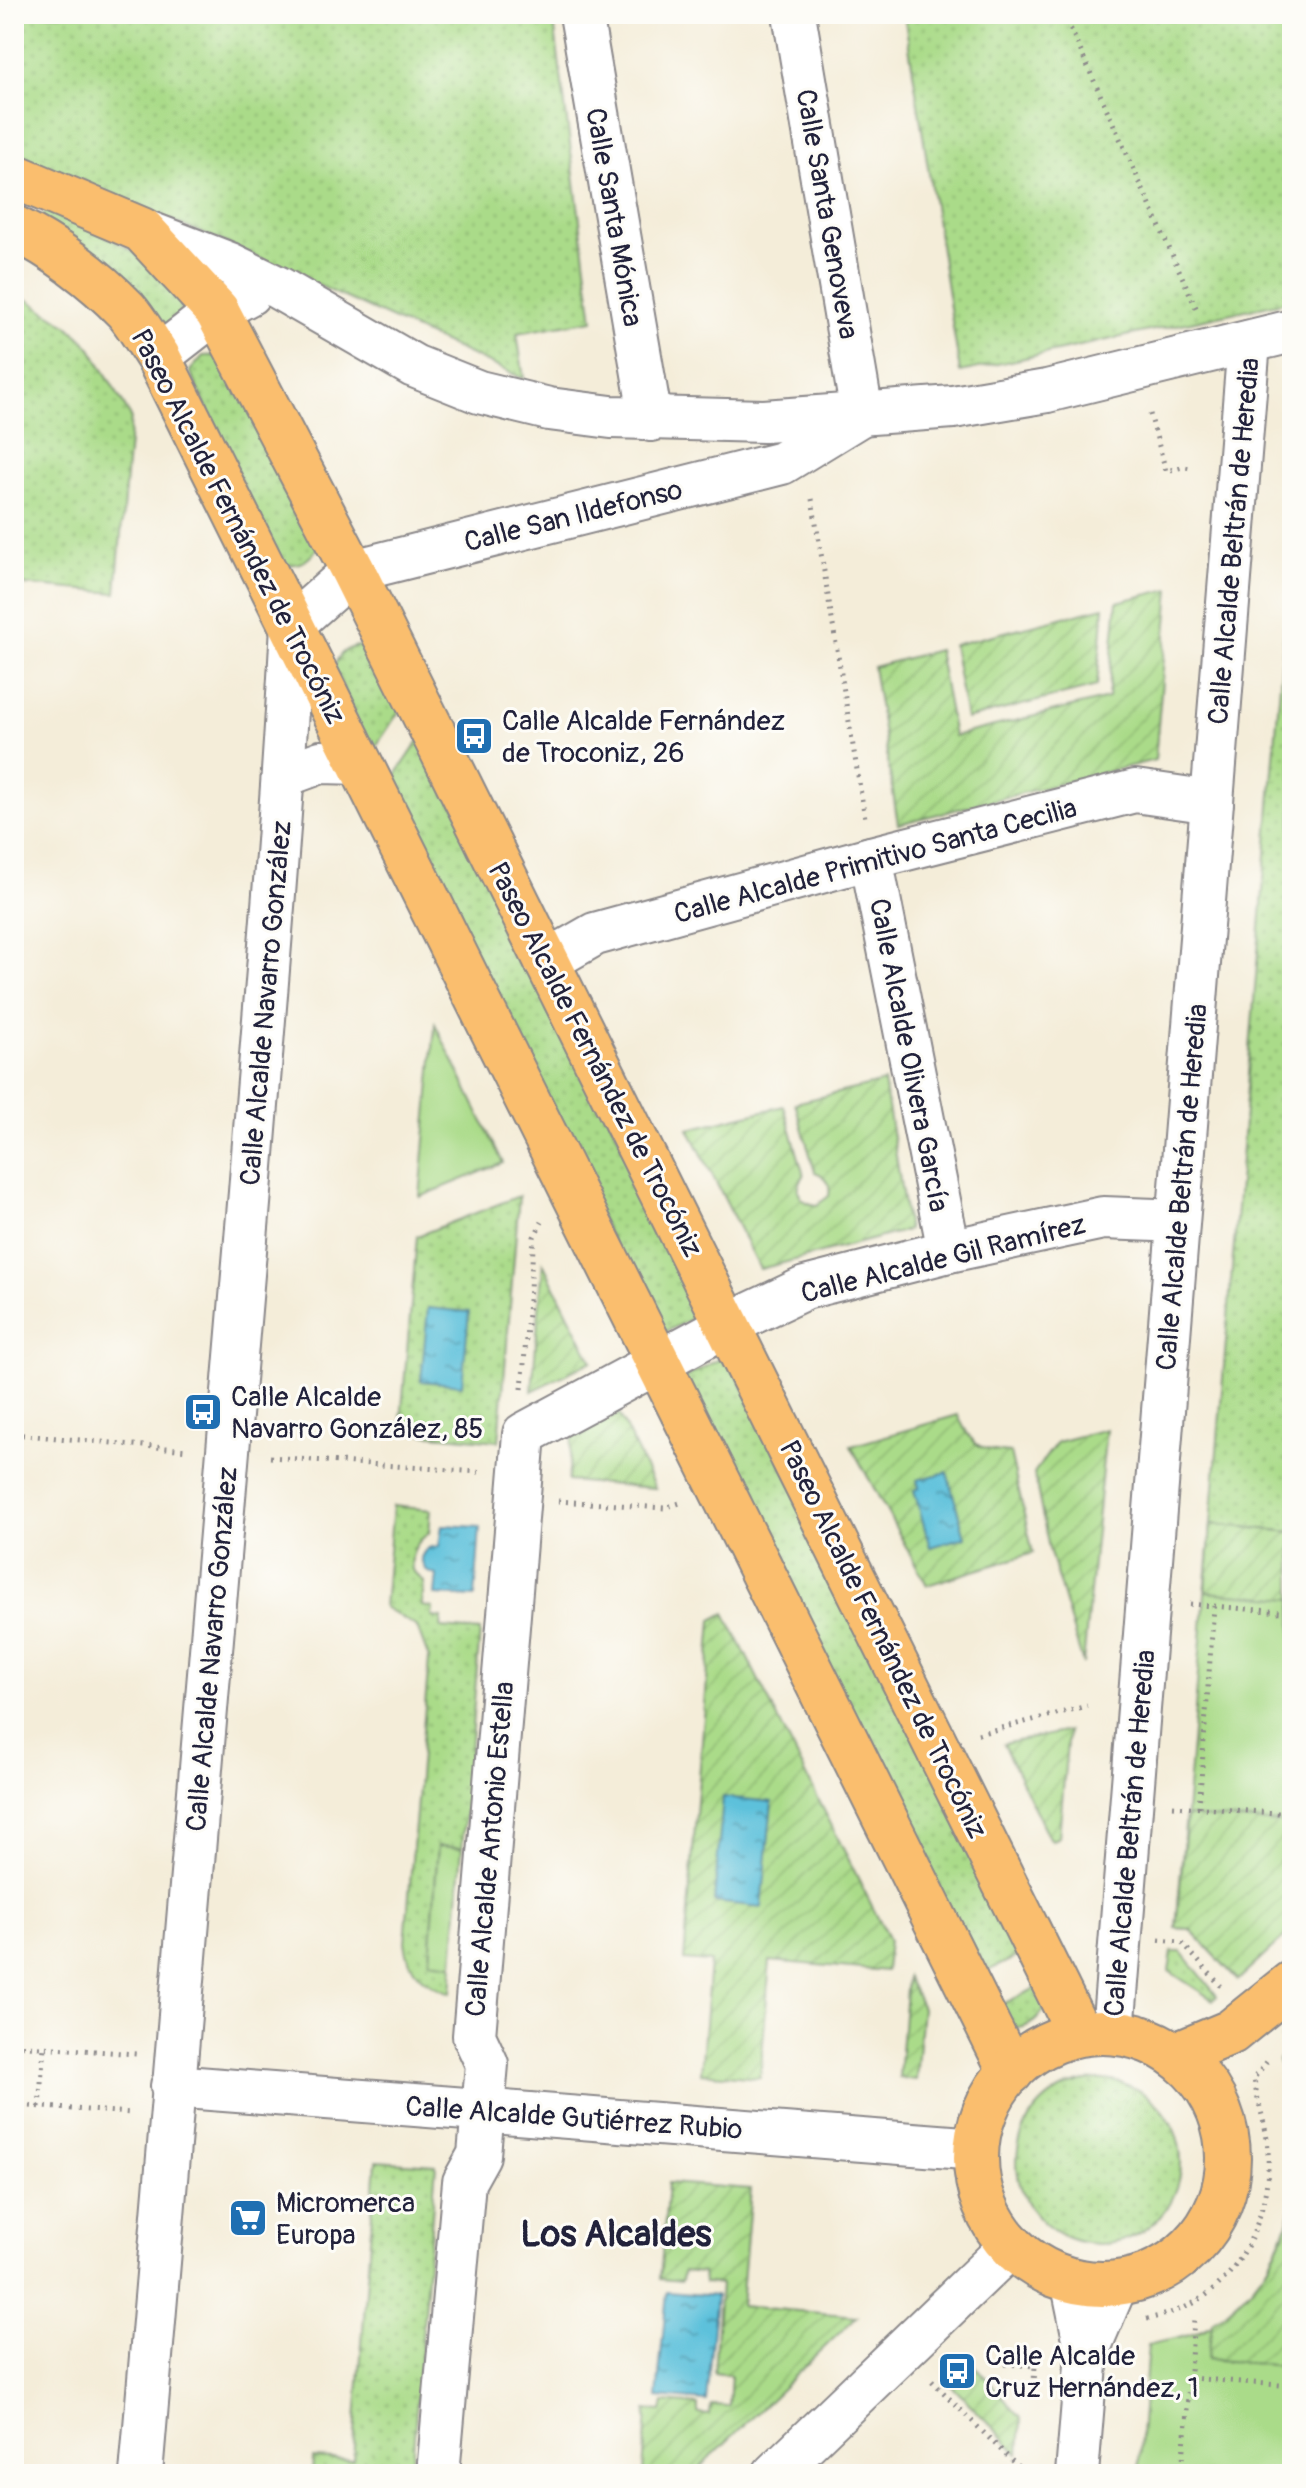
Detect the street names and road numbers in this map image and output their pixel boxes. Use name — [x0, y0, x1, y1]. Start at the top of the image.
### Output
street label: Calle Santa Genoveva — [787, 87, 866, 342]
street label: Calle Santa Mónica — [577, 105, 650, 329]
street label: Paseo Alcalde Fernández de Trocóniz — [123, 323, 353, 730]
street label: Calle Alcalde Beltrán de Heredia — [1201, 356, 1268, 726]
street label: Calle San Ildefonso — [461, 472, 686, 560]
street label: Calle Alcalde Primitivo Santa Cecilia — [670, 791, 1081, 932]
street label: Calle Alcalde Navarro González — [233, 819, 300, 1187]
street label: Paseo Alcalde Fernández de Trocóniz — [480, 856, 710, 1263]
street label: Calle Alcalde Olivera García — [861, 896, 956, 1215]
street label: Calle Alcalde Beltrán de Heredia — [1149, 1002, 1216, 1372]
street label: Calle Alcalde Gil Ramírez — [797, 1207, 1089, 1312]
street label: Paseo Alcalde Fernández de Trocóniz — [771, 1435, 994, 1844]
street label: Calle Alcalde Navarro González — [179, 1465, 246, 1833]
street label: Calle Alcalde Beltrán de Heredia — [1097, 1648, 1164, 2018]
street label: Calle Alcalde Antonio Estella — [458, 1680, 523, 2018]
street label: Calle Alcalde Gutiérrez Rubio — [404, 2089, 744, 2148]

